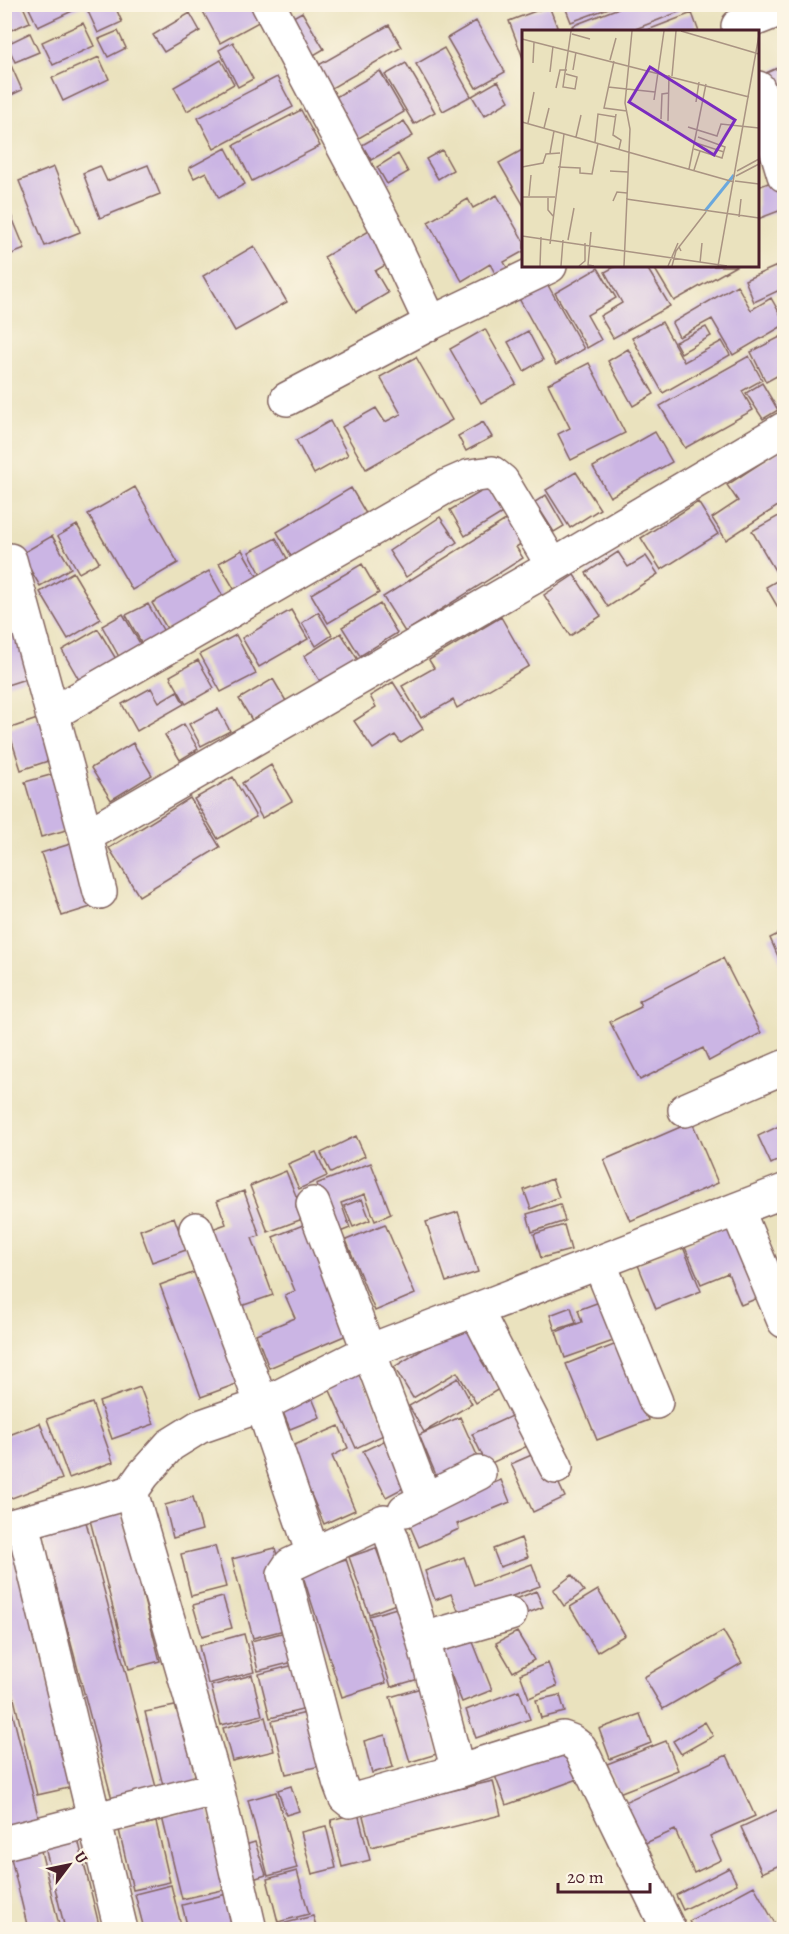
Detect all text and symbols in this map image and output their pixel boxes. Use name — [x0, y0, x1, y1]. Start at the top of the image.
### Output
inset map — [522, 30, 759, 267]
north arrow — [39, 1835, 99, 1895]
text: U — [69, 1847, 93, 1868]
scale bar — [558, 1856, 650, 1894]
text: 20 m — [567, 1865, 604, 1889]

